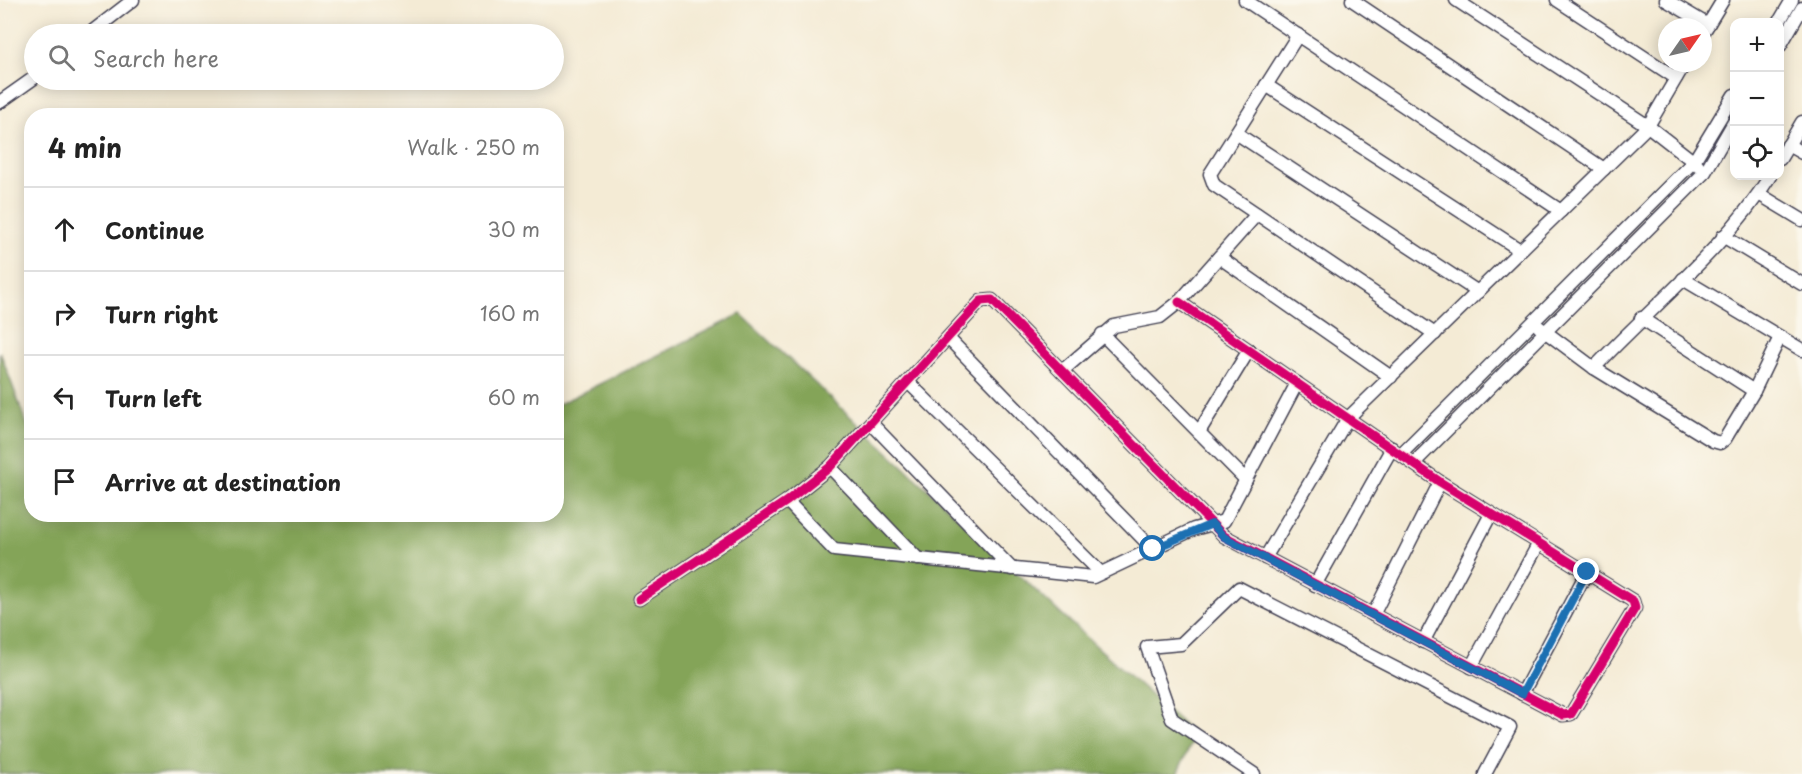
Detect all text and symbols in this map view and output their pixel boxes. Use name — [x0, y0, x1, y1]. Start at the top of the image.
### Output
north arrow — [1658, 18, 1712, 72]
map controls — [1730, 18, 1784, 180]
button: + — [1730, 18, 1784, 72]
search box — [24, 24, 564, 90]
icon: search — [45, 41, 78, 74]
text: Search here — [93, 41, 219, 74]
button: − — [1730, 72, 1784, 126]
button: locate — [1730, 126, 1784, 180]
text: 4 min — [48, 128, 122, 167]
text: Walk · 250 m — [407, 132, 540, 162]
icon: ahead — [48, 213, 81, 246]
text: Continue — [105, 213, 204, 246]
text: 30 m — [487, 214, 540, 244]
icon: right — [48, 297, 81, 330]
text: Turn right — [105, 297, 218, 330]
text: 160 m — [480, 298, 540, 328]
icon: left — [48, 381, 81, 414]
text: Turn left — [105, 381, 202, 414]
text: 60 m — [488, 382, 540, 412]
icon: arrive — [48, 465, 81, 498]
text: Arrive at destination — [105, 465, 341, 498]
route start — [1139, 535, 1165, 561]
route end — [1573, 558, 1599, 584]

